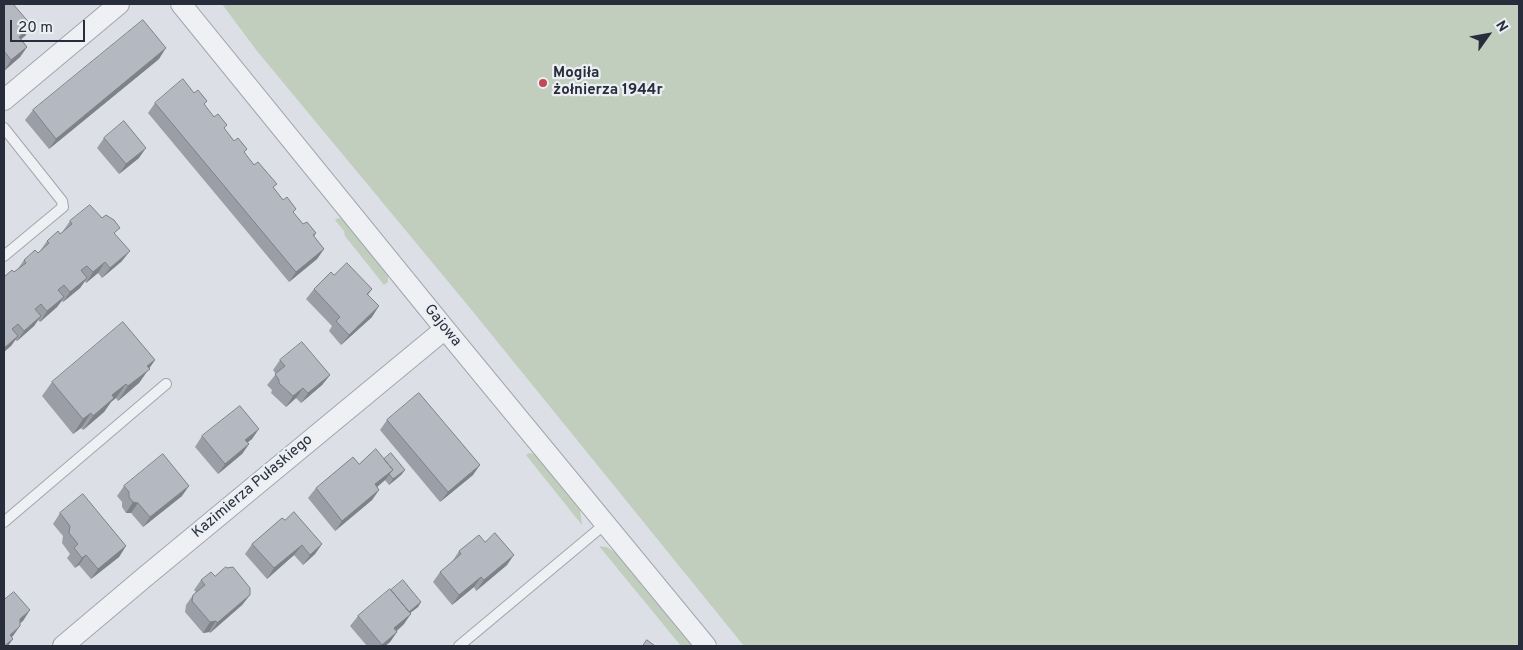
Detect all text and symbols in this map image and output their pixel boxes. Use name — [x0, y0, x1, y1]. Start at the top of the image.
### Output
scale bar — [12, 10, 88, 42]
north arrow — [1463, 10, 1513, 60]
text: N — [1491, 18, 1511, 36]
text: 20 m — [18, 19, 53, 38]
place label: Mogiła żołnierza 1944r — [553, 65, 663, 100]
marker: Mogiła żołnierza 1944r — [537, 77, 549, 89]
street label: Gajowa — [420, 301, 464, 351]
street label: Kazimierza Pułaskiego — [189, 431, 317, 543]

